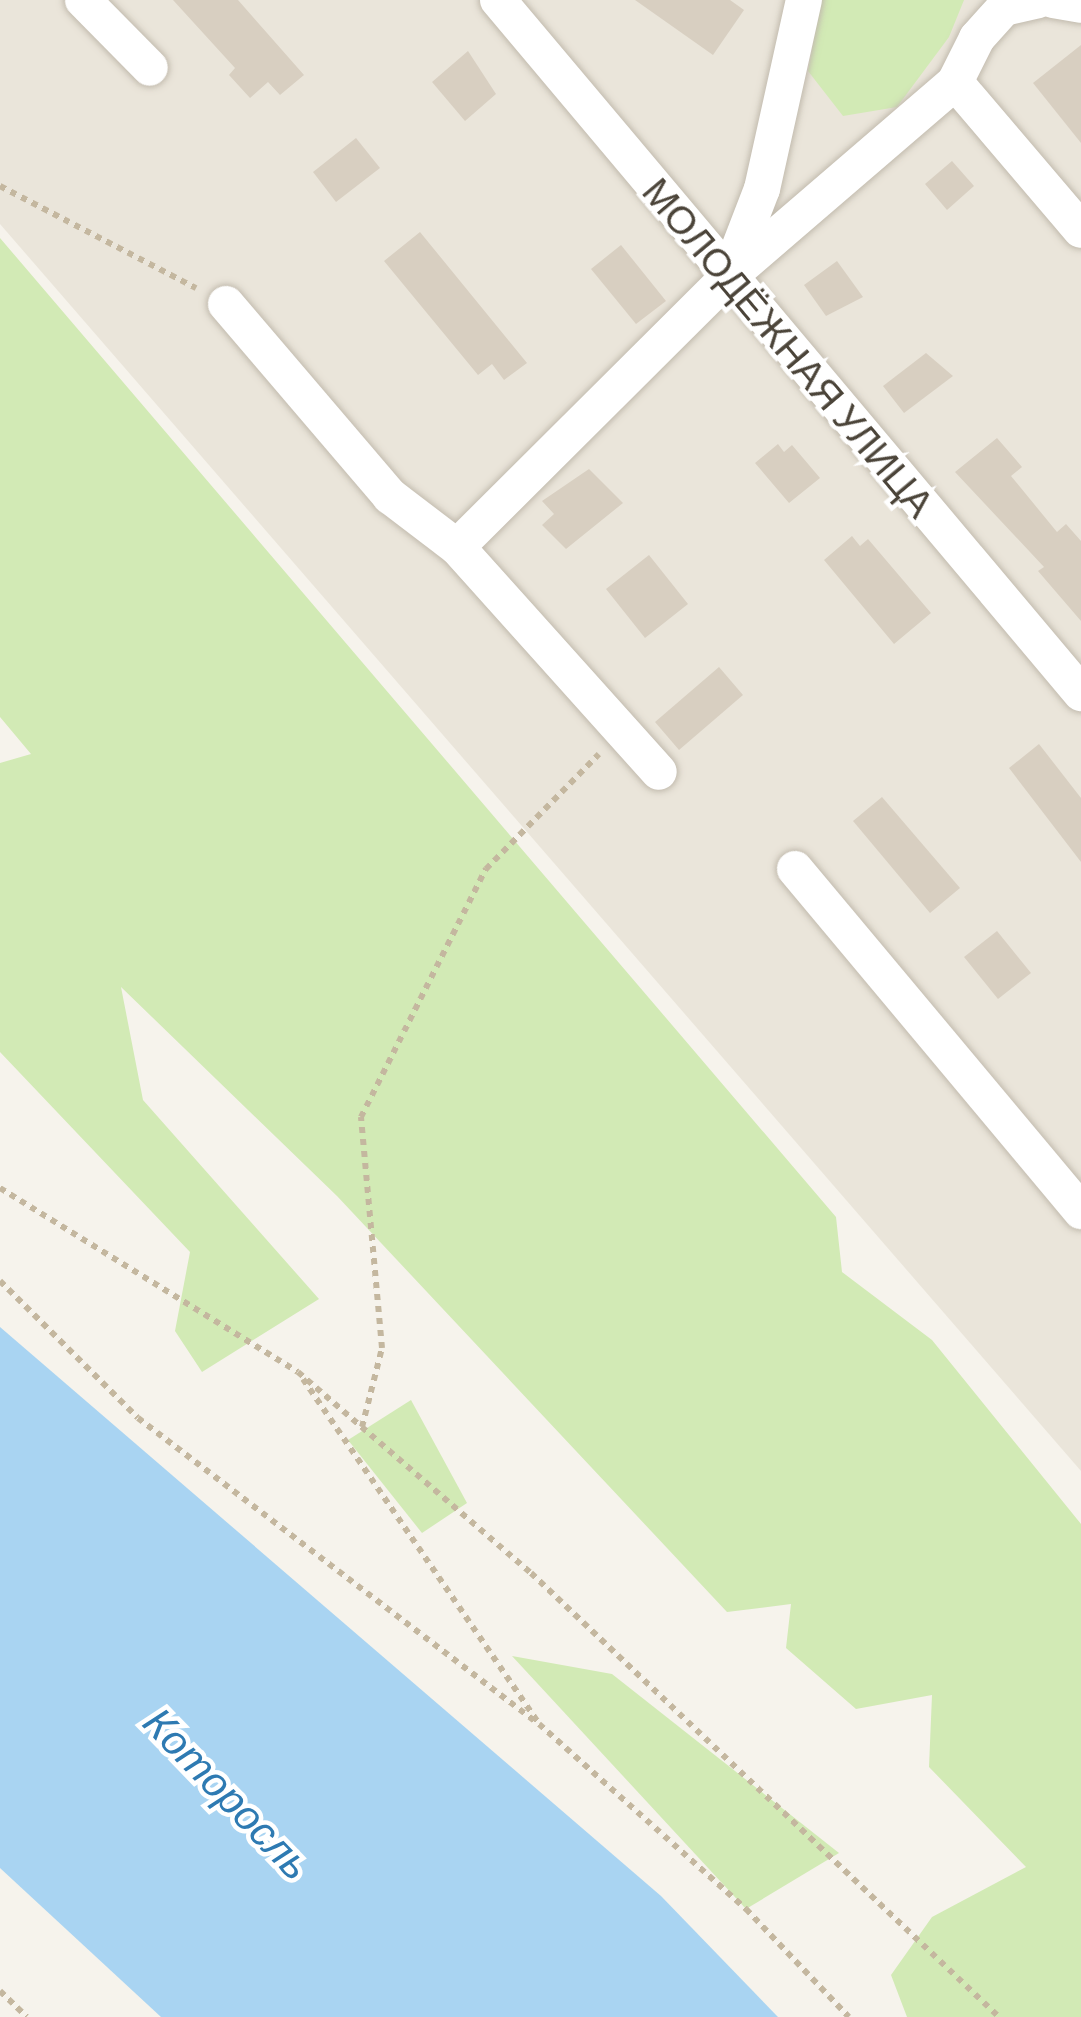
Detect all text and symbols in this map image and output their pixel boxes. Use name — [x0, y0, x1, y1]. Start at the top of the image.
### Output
street label: МОЛОДЁЖНАЯ УЛИЦА — [634, 168, 944, 526]
water label: Которосль — [135, 1696, 323, 1888]

